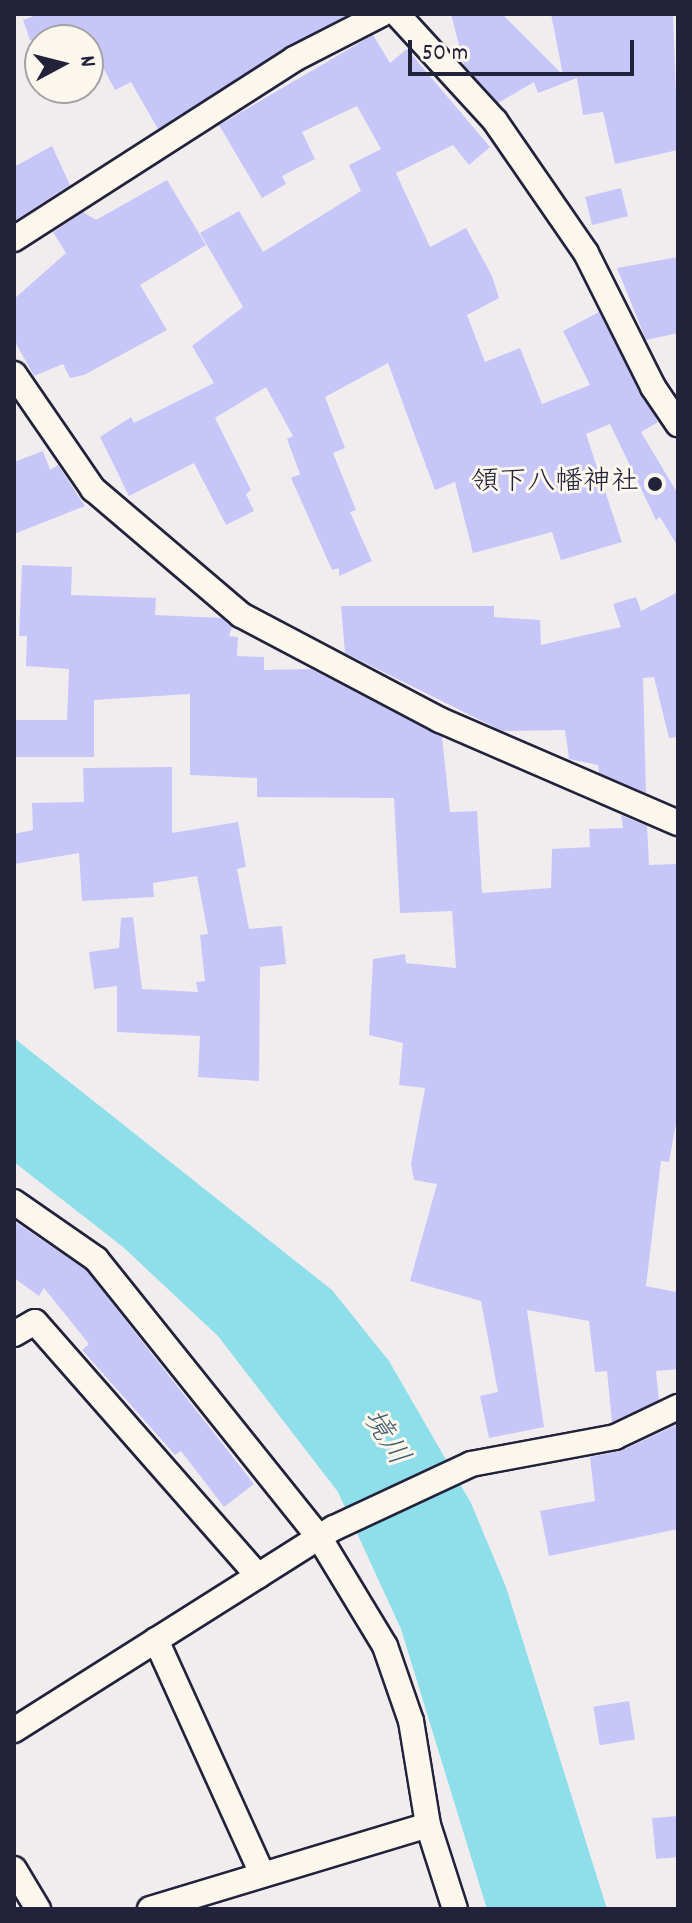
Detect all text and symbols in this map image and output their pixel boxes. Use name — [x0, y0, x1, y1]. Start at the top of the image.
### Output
north arrow — [24, 24, 104, 104]
scale bar — [412, 24, 638, 74]
text: 50 m — [422, 37, 468, 71]
text: N — [70, 54, 102, 69]
place label: 領下八幡神社 — [471, 467, 639, 501]
marker: 領下八幡神社 — [646, 475, 664, 493]
water label: 境川 — [352, 1404, 414, 1474]

